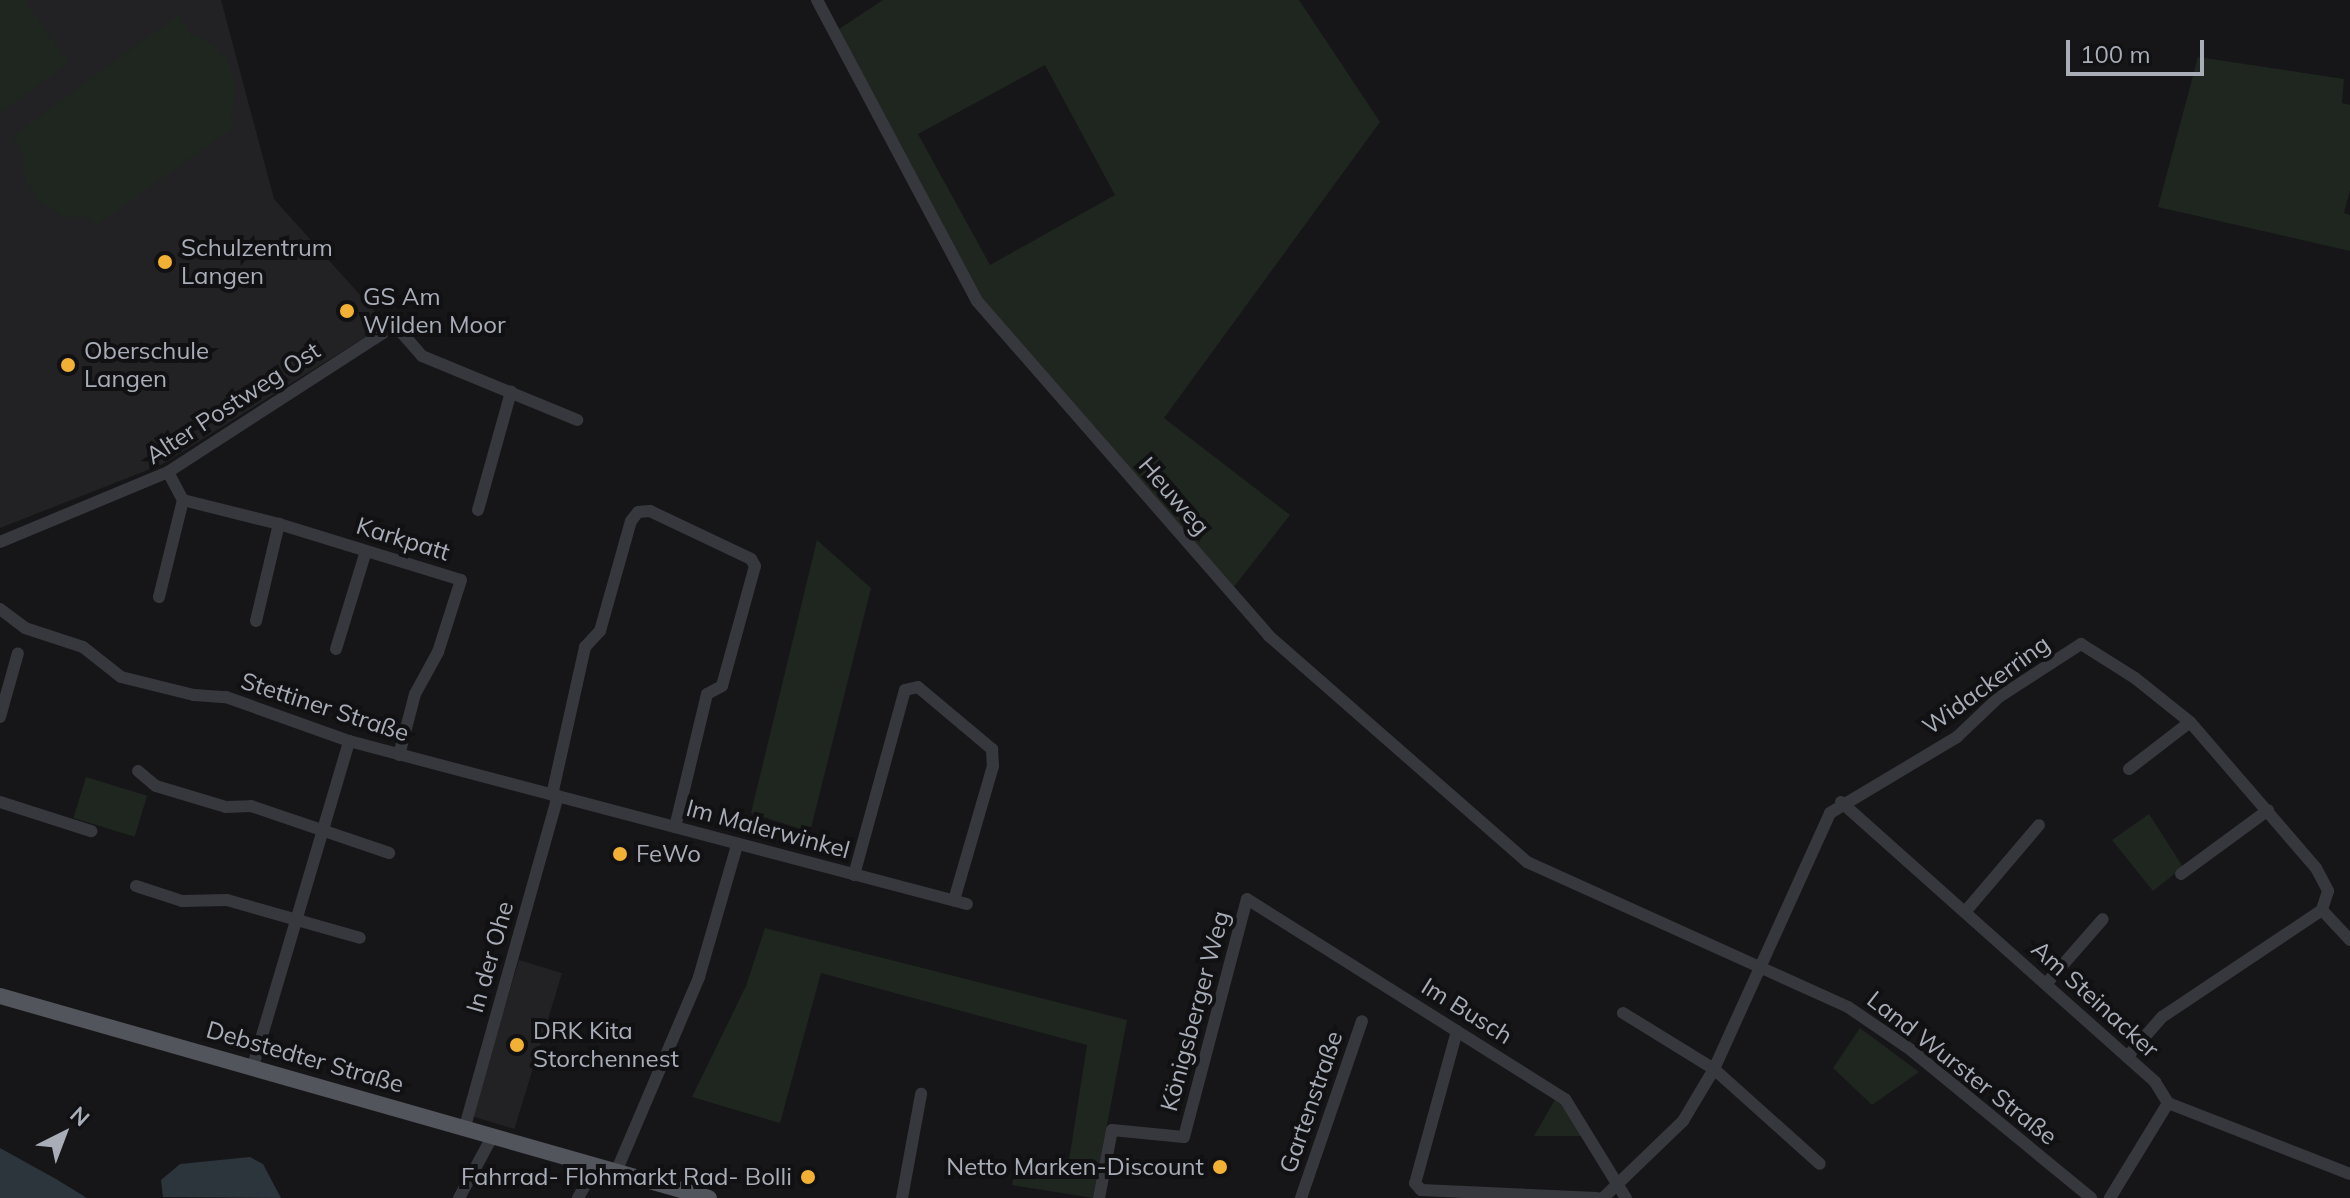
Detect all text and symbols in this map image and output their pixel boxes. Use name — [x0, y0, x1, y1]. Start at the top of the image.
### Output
scale bar — [2070, 24, 2208, 74]
text: 100 m — [2080, 39, 2151, 69]
place label: Schulzentrum Langen — [181, 234, 333, 290]
marker: Schulzentrum Langen — [156, 253, 174, 271]
place label: GS Am Wilden Moor — [363, 283, 506, 339]
marker: GS Am Wilden Moor — [338, 302, 356, 320]
street label: Alter Postweg Ost — [140, 336, 326, 470]
place label: Oberschule Langen — [84, 337, 209, 393]
marker: Oberschule Langen — [59, 356, 77, 374]
street label: Heuweg — [1132, 451, 1216, 541]
street label: Karkpatt — [353, 511, 453, 567]
street label: Widackerring — [1917, 629, 2055, 741]
street label: Stettiner Straße — [237, 666, 413, 748]
street label: Im Malerwinkel — [683, 793, 853, 865]
place label: FeWo — [636, 840, 701, 868]
marker: FeWo — [611, 845, 629, 863]
street label: In der Ohe — [460, 898, 520, 1016]
street label: Königsberger Weg — [1154, 908, 1236, 1114]
street label: Am Steinacker — [2026, 934, 2164, 1064]
street label: Im Busch — [1416, 972, 1518, 1050]
street label: Land Wurster Straße — [1861, 985, 2063, 1151]
street label: Debstedter Straße — [203, 1015, 407, 1099]
place label: DRK Kita Storchennest — [533, 1017, 679, 1073]
street label: Gartenstraße — [1273, 1027, 1349, 1177]
marker: DRK Kita Storchennest — [508, 1036, 526, 1054]
north arrow — [24, 1094, 104, 1174]
text: N — [65, 1100, 96, 1132]
place label: Netto Marken-Discount — [946, 1153, 1204, 1181]
marker: Netto Marken-Discount — [1211, 1158, 1229, 1176]
place label: Fahrrad- Flohmarkt Rad- Bolli — [461, 1163, 792, 1191]
marker: Fahrrad- Flohmarkt Rad- Bolli — [799, 1168, 817, 1186]

